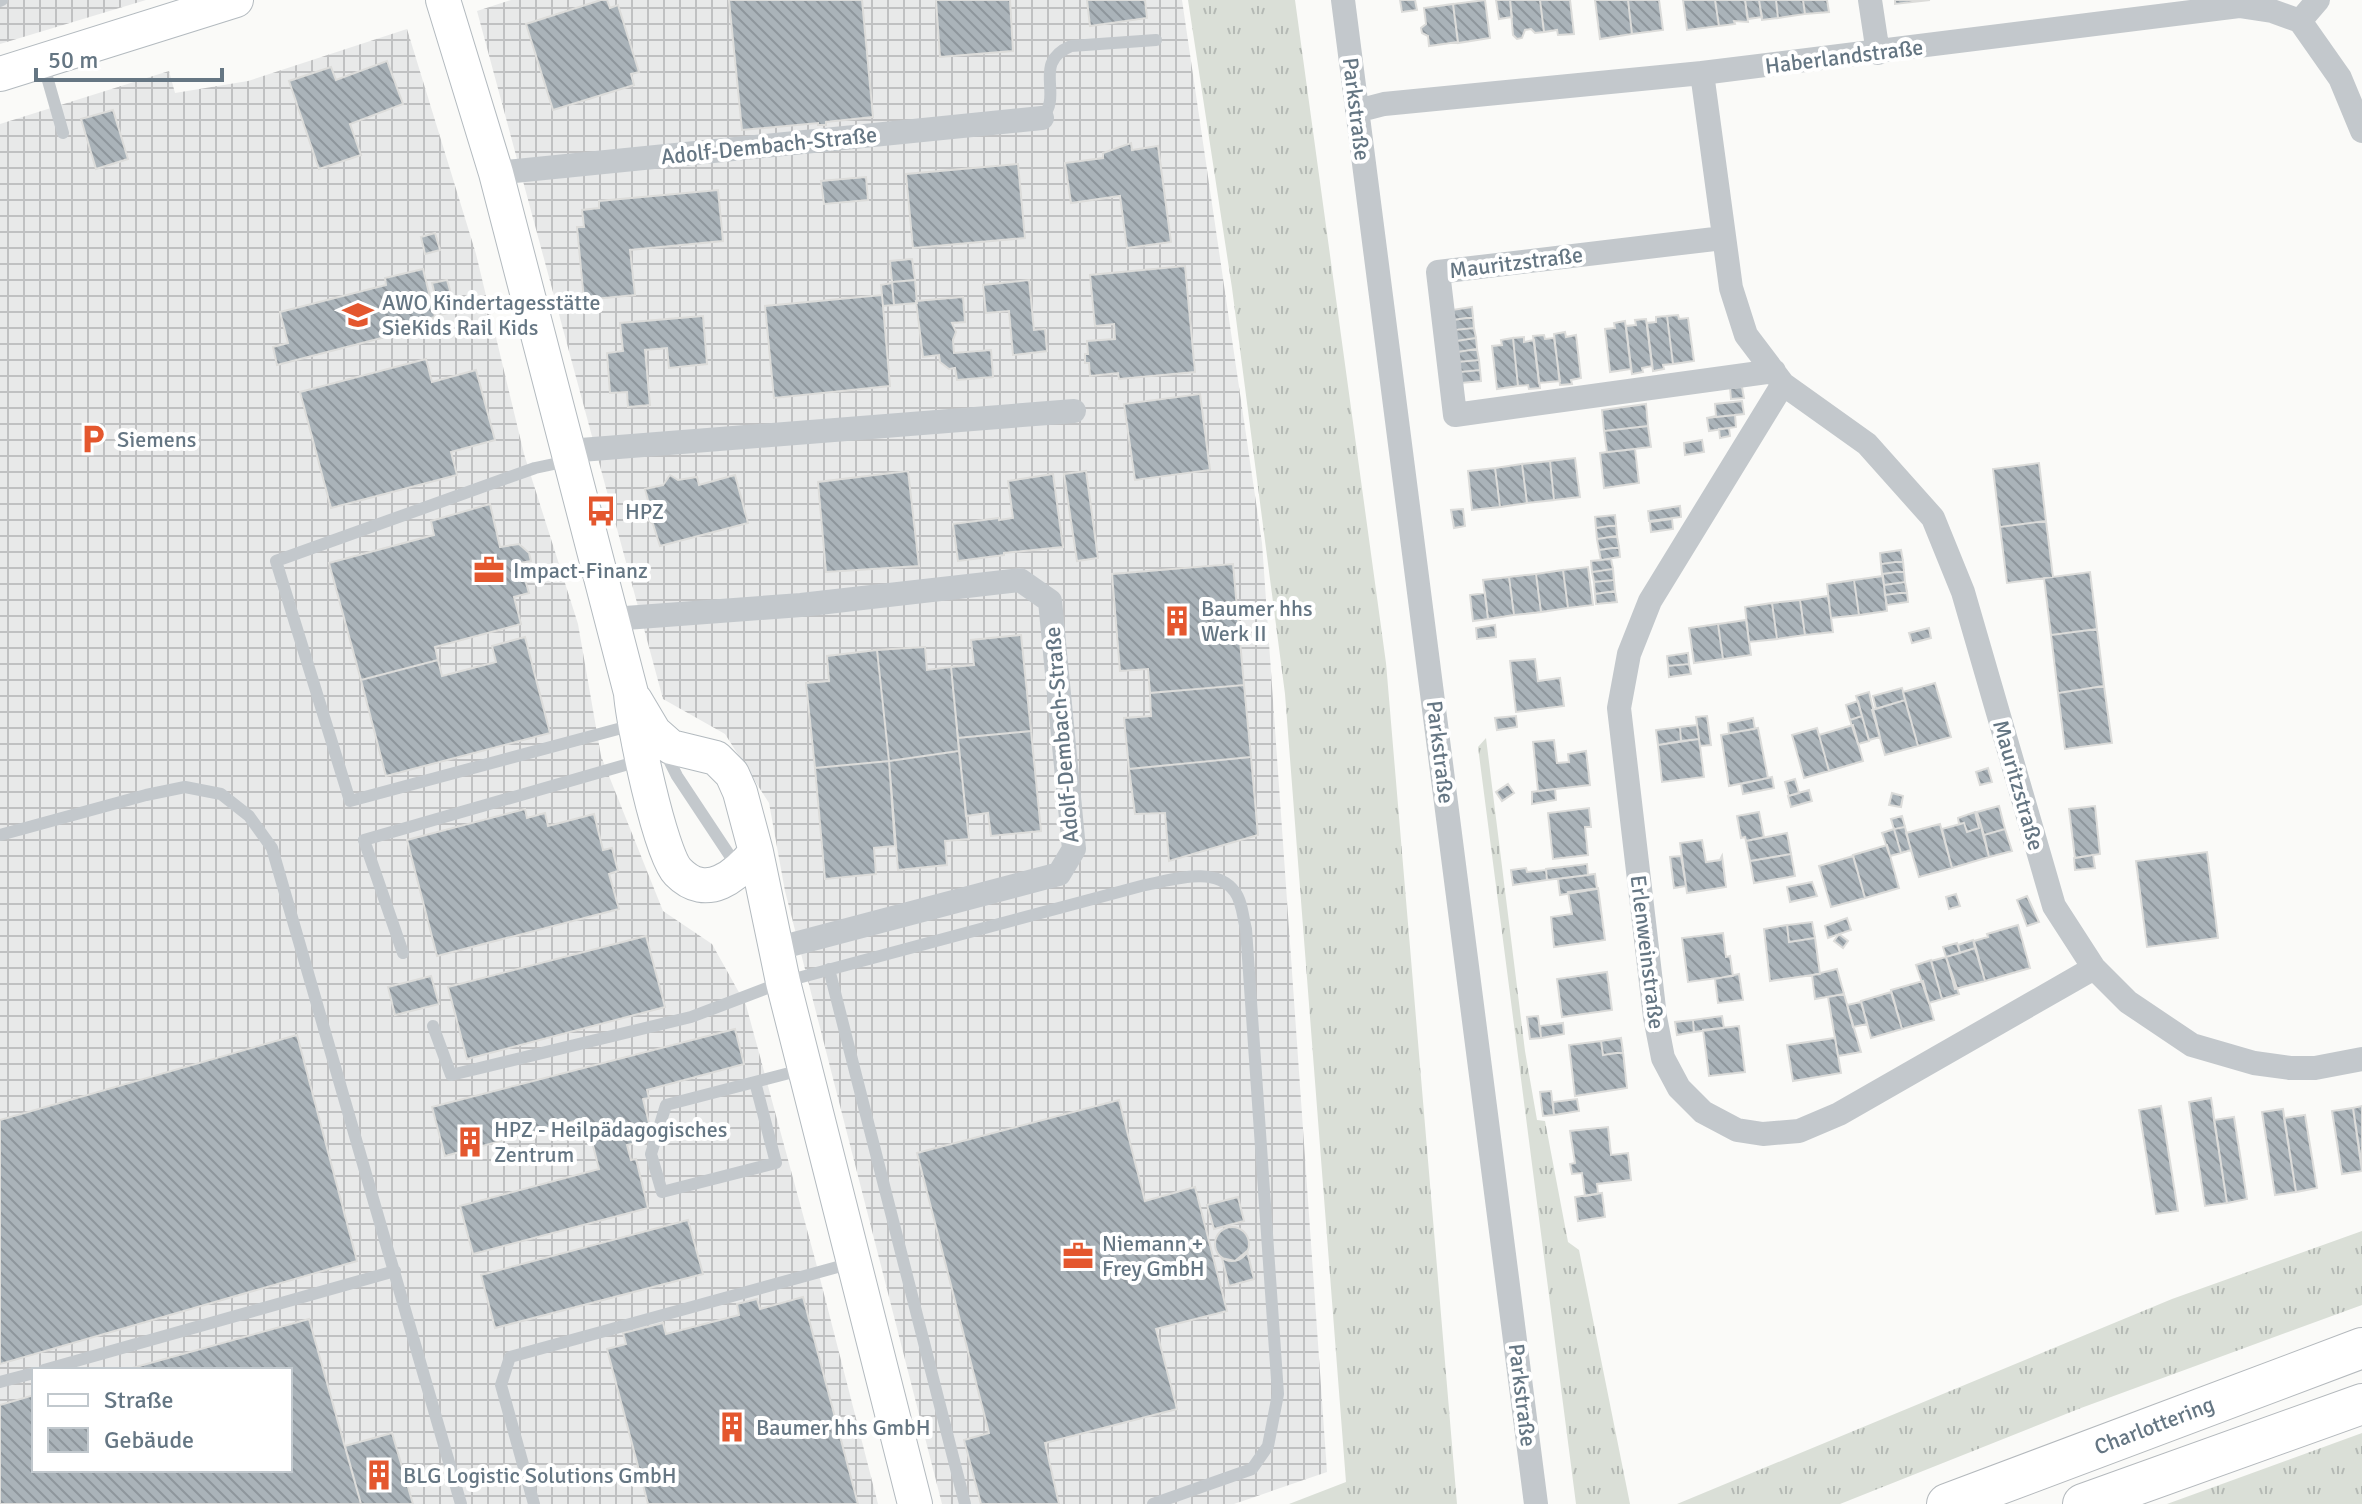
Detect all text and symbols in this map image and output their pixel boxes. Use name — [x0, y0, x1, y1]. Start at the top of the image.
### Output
scale bar — [36, 32, 222, 82]
street label: Haberlandstraße — [1763, 33, 1925, 80]
text: 50 m — [48, 45, 98, 75]
street label: Parkstraße — [1337, 56, 1376, 162]
street label: Adolf-Dembach-Straße — [660, 121, 878, 170]
street label: Mauritzstraße — [1448, 241, 1584, 284]
place label: AWO Kindertagesstätte SieKids Rail Kids — [382, 289, 601, 341]
school or university icon: AWO Kindertagesstätte SieKids Rail Kids — [341, 298, 375, 332]
parking icon: Siemens — [76, 422, 110, 456]
place label: Siemens — [117, 426, 196, 453]
bus stop icon: HPZ — [584, 494, 618, 528]
place label: HPZ — [625, 498, 664, 525]
office icon: Impact-Finanz — [472, 553, 506, 587]
place label: Impact-Finanz — [513, 557, 648, 584]
place label: Baumer hhs Werk II — [1201, 595, 1313, 647]
building icon: Baumer hhs Werk II — [1160, 604, 1194, 638]
street label: Adolf-Dembach-Straße — [1039, 626, 1084, 844]
street label: Parkstraße — [1421, 699, 1460, 805]
street label: Mauritzstraße — [1987, 717, 2050, 853]
street label: Erlenweinstraße — [1625, 873, 1670, 1031]
place label: HPZ - Heilpädagogisches Zentrum — [494, 1116, 727, 1168]
building icon: HPZ - Heilpädagogisches Zentrum — [453, 1125, 487, 1159]
place label: Niemann + Frey GmbH — [1102, 1230, 1205, 1282]
office icon: Niemann + Frey GmbH — [1061, 1239, 1095, 1273]
street label: Parkstraße — [1503, 1342, 1542, 1448]
legend — [32, 1368, 292, 1472]
text: Straße — [104, 1385, 174, 1415]
street label: Charlottering — [2090, 1390, 2218, 1461]
building icon: Baumer hhs GmbH — [715, 1410, 749, 1444]
place label: Baumer hhs GmbH — [756, 1414, 931, 1441]
text: Gebäude — [104, 1425, 194, 1455]
building icon: BLG Logistic Solutions GmbH — [362, 1458, 396, 1492]
place label: BLG Logistic Solutions GmbH — [403, 1462, 676, 1489]

